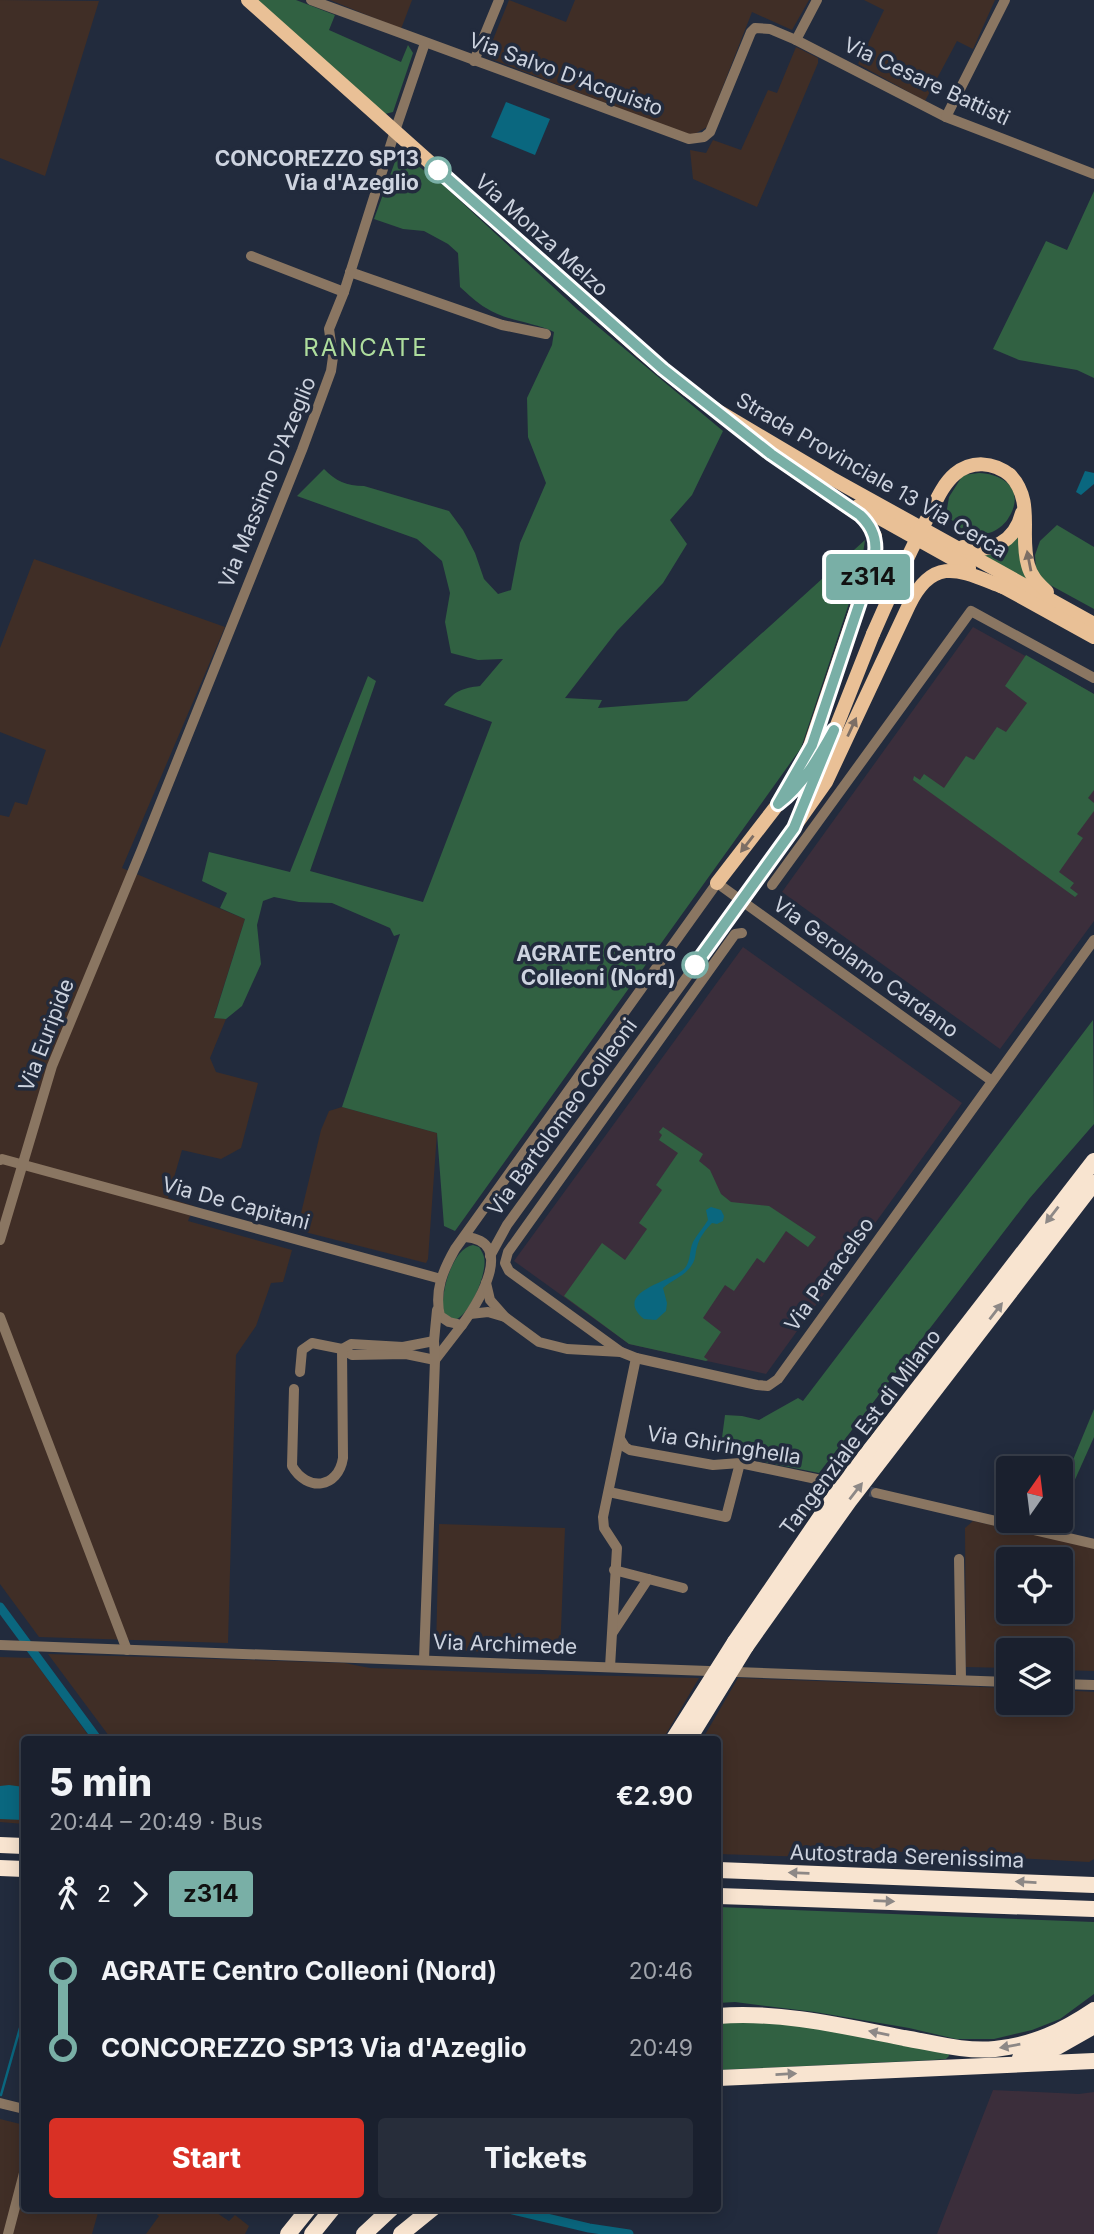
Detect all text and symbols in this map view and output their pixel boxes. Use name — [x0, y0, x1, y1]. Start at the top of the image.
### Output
street label: Via Salvo D'Acquisto — [466, 27, 666, 121]
street label: Via Cesare Battisti — [840, 32, 1014, 130]
place label: CONCOREZZO SP13 Via d'Azeglio — [215, 146, 419, 195]
marker: CONCOREZZO SP13 Via d'Azeglio — [425, 157, 451, 183]
street label: Via Monza Melzo — [470, 169, 614, 301]
district label: RANCATE — [303, 333, 429, 362]
street label: Via Massimo D'Azeglio — [213, 373, 321, 591]
street label: Strada Provinciale 13 Via Cerca — [732, 387, 1012, 563]
one-way arrow — [1023, 550, 1034, 572]
line badge: z314 — [819, 554, 917, 600]
text: z314 — [840, 562, 896, 591]
one-way arrow — [846, 717, 858, 737]
one-way arrow — [740, 834, 755, 852]
street label: Via Gerolamo Cardano — [768, 891, 964, 1043]
place label: AGRATE Centro Colleoni (Nord) — [516, 941, 676, 990]
marker: AGRATE Centro Colleoni (Nord) — [682, 952, 708, 978]
street label: Via Euripide — [13, 975, 79, 1095]
street label: Via Bartolomeo Colleoni — [482, 1014, 642, 1220]
street label: Via De Capitani — [159, 1171, 313, 1235]
one-way arrow — [1045, 1205, 1060, 1223]
street label: Via Paracelso — [779, 1212, 879, 1336]
one-way arrow — [988, 1302, 1002, 1320]
street label: Tangenziale Est di Milano — [774, 1324, 946, 1540]
street label: Via Ghiringhella — [645, 1420, 803, 1470]
north arrow — [996, 1456, 1073, 1533]
map controls — [996, 1456, 1073, 1715]
one-way arrow — [849, 1482, 863, 1500]
button: locate — [996, 1547, 1073, 1624]
street label: Via Archimede — [432, 1629, 578, 1659]
button: layers — [996, 1638, 1073, 1715]
text: 5 min — [49, 1759, 152, 1805]
text: €2.90 — [616, 1780, 693, 1811]
text: 20:44 – 20:49 · Bus — [49, 1808, 263, 1836]
street label: Autostrada Serenissima — [789, 1839, 1025, 1873]
one-way arrow — [787, 1867, 809, 1878]
icon: walk — [49, 1875, 87, 1913]
icon: forward — [121, 1875, 159, 1913]
one-way arrow — [1015, 1876, 1037, 1887]
text: z314 — [183, 1879, 239, 1908]
text: 2 — [97, 1880, 111, 1908]
one-way arrow — [873, 1895, 895, 1907]
text: AGRATE Centro Colleoni (Nord) — [101, 1955, 497, 1986]
text: 20:46 — [629, 1957, 693, 1985]
one-way arrow — [868, 2027, 890, 2038]
text: CONCOREZZO SP13 Via d'Azeglio — [101, 2032, 527, 2063]
text: 20:49 — [629, 2034, 693, 2062]
one-way arrow — [999, 2041, 1021, 2052]
one-way arrow — [775, 2068, 797, 2079]
button: Start — [49, 2118, 364, 2198]
button: Tickets — [378, 2118, 693, 2198]

